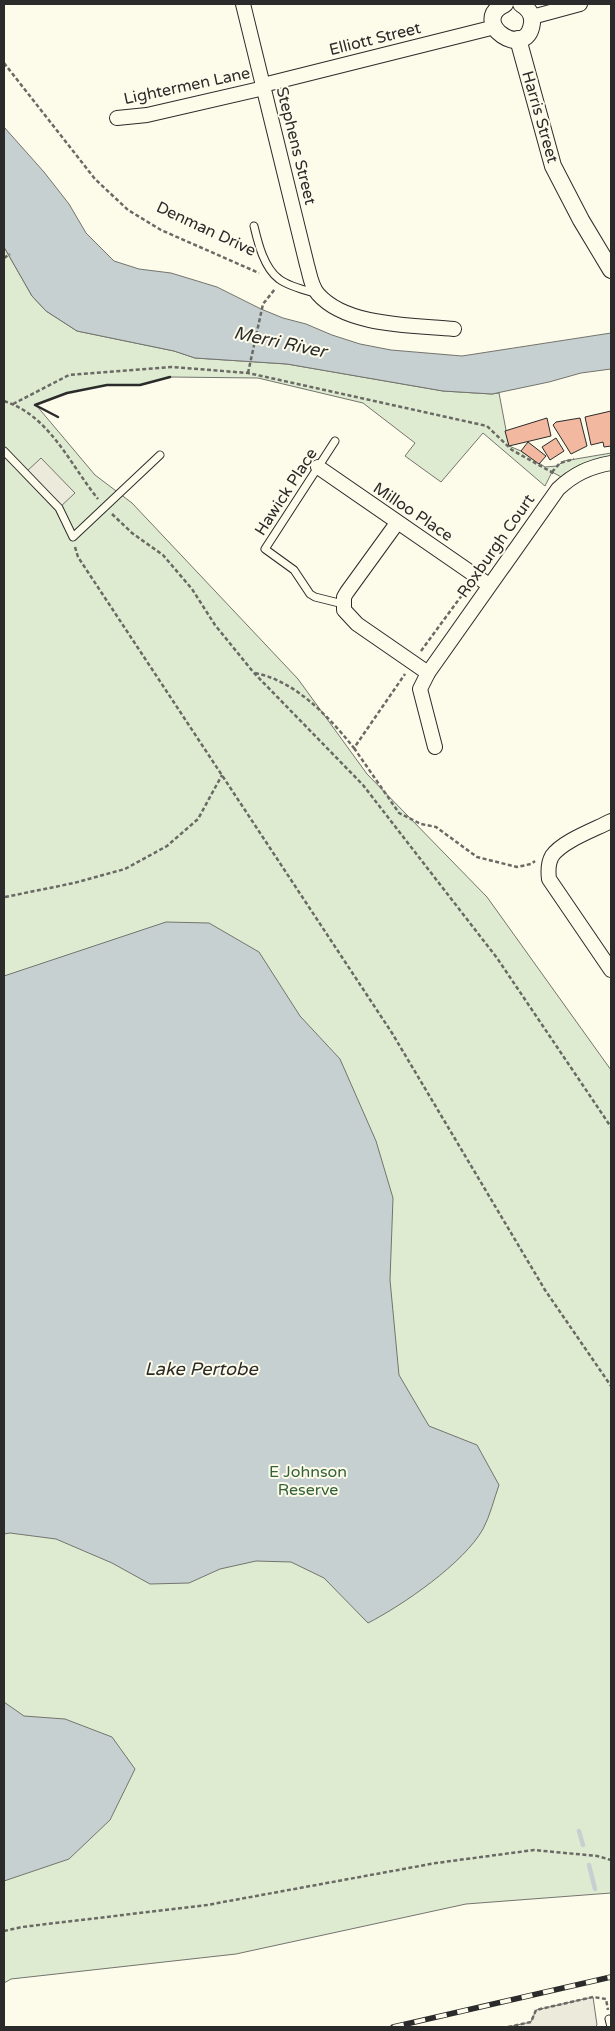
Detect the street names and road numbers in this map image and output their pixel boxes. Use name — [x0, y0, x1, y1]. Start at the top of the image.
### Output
street label: Elliott Street — [327, 18, 423, 60]
street label: Lightermen Lane — [122, 63, 252, 109]
street label: Harris Street — [517, 69, 563, 165]
street label: Stephens Street — [272, 85, 320, 207]
street label: Denman Drive — [153, 197, 259, 261]
street label: Hawick Place — [250, 445, 322, 539]
street label: Milloo Place — [369, 478, 457, 546]
street label: Roxburgh Court — [453, 490, 539, 602]

